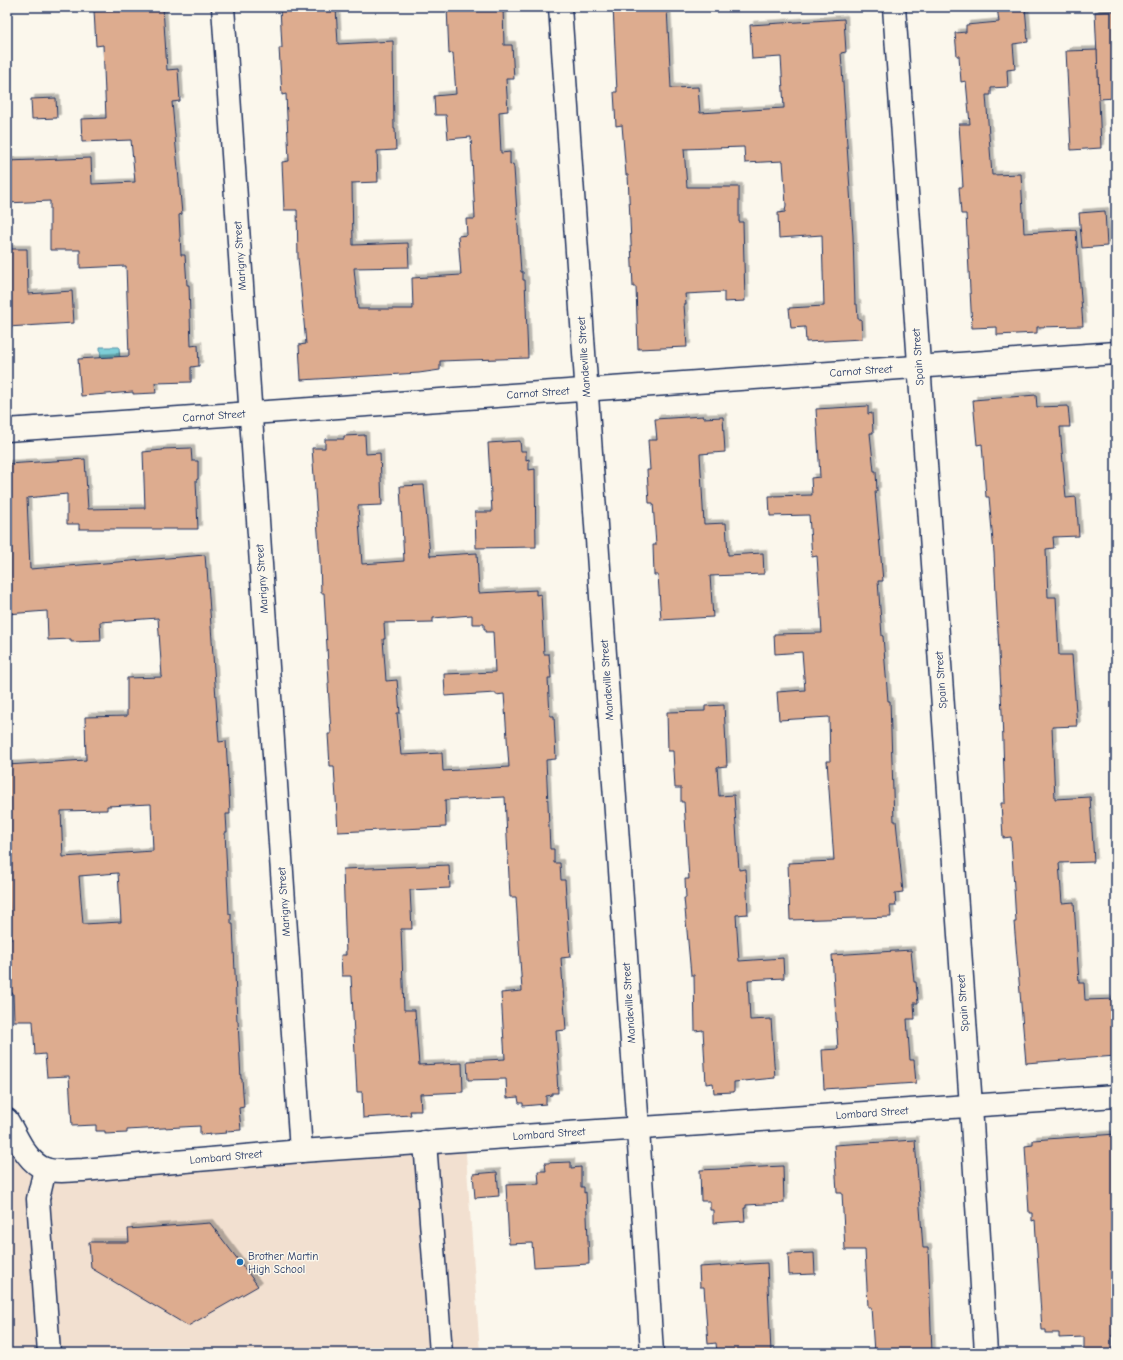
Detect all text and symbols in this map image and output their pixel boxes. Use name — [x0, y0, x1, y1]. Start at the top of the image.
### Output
street label: Marigny Street — [231, 220, 249, 291]
street label: Mandeville Street — [575, 315, 593, 398]
street label: Spain Street — [909, 327, 926, 386]
street label: Carnot Street — [829, 362, 894, 380]
street label: Carnot Street — [506, 384, 571, 402]
street label: Carnot Street — [182, 407, 247, 425]
street label: Marigny Street — [253, 543, 271, 614]
street label: Mandeville Street — [598, 638, 616, 721]
street label: Spain Street — [932, 650, 949, 709]
street label: Marigny Street — [275, 866, 293, 937]
street label: Mandeville Street — [620, 961, 638, 1044]
street label: Spain Street — [954, 973, 971, 1032]
street label: Lombard Street — [835, 1104, 910, 1122]
street label: Lombard Street — [512, 1125, 587, 1143]
street label: Lombard Street — [189, 1147, 264, 1167]
place label: Brother Martin High School — [248, 1250, 318, 1276]
marker: Brother Martin High School — [235, 1257, 245, 1267]

